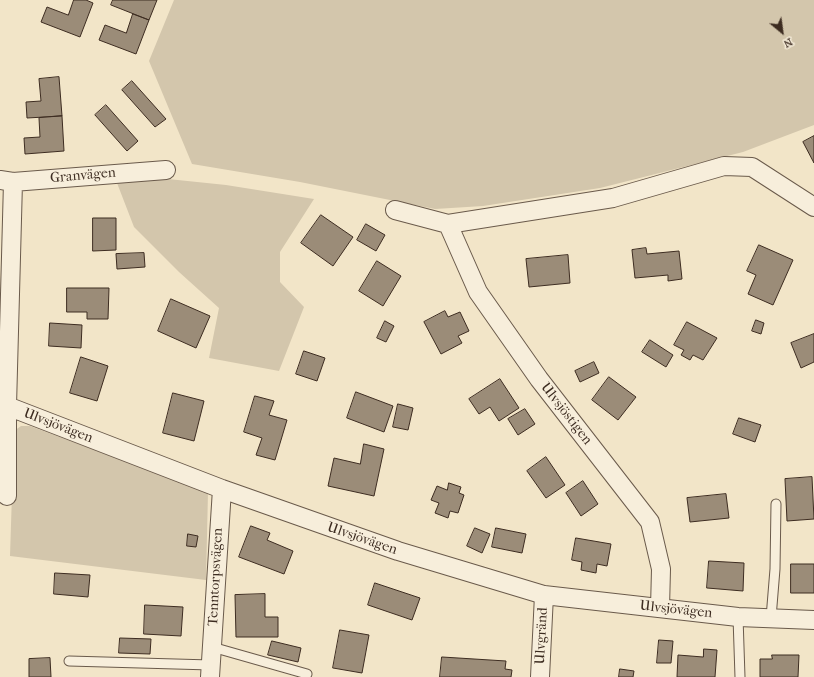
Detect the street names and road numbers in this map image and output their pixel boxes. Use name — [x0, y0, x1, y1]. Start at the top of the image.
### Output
street label: Granvägen — [49, 165, 117, 187]
street label: Ulvsjöstigen — [537, 380, 595, 448]
street label: Ulvsjövägen — [21, 405, 95, 447]
street label: Ulvsjövägen — [325, 519, 399, 559]
street label: Tenntorpsvägen — [205, 527, 227, 627]
street label: Ulvsjövägen — [639, 598, 713, 622]
street label: Ulvgränd — [532, 607, 552, 665]

